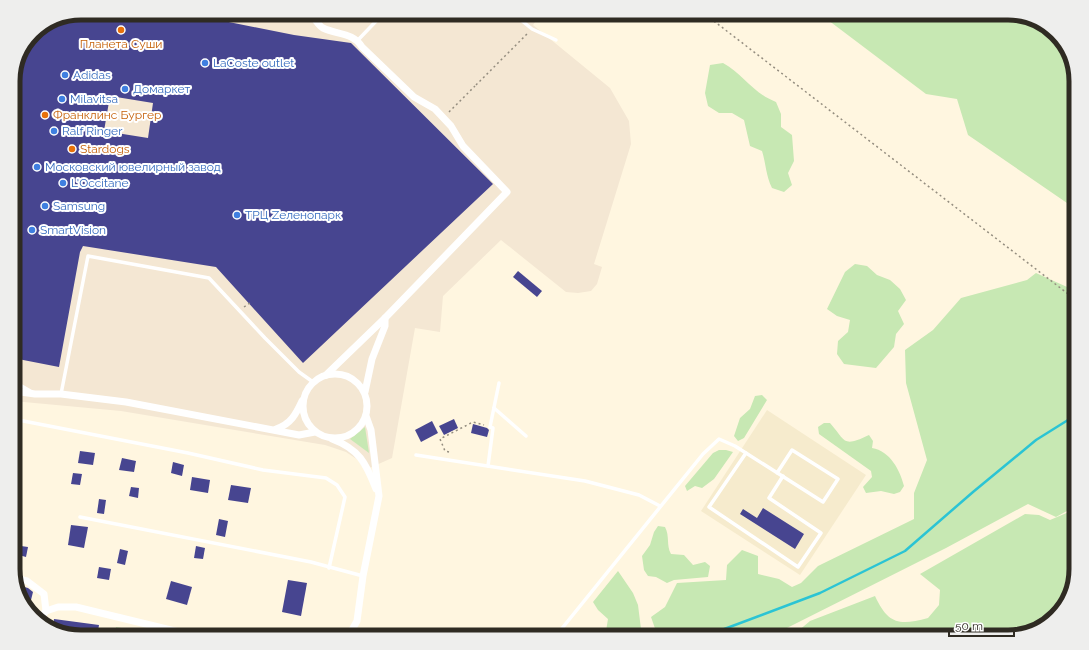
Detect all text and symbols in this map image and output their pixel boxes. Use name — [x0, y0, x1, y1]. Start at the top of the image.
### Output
marker: Планета Суши — [116, 25, 126, 35]
place label: Планета Суши — [80, 37, 162, 51]
place label: LaCoste outlet — [213, 56, 294, 70]
marker: LaCoste outlet — [200, 58, 210, 68]
place label: Adidas — [73, 68, 111, 82]
marker: Adidas — [60, 70, 70, 80]
place label: Домаркет — [133, 82, 190, 96]
marker: Домаркет — [120, 84, 130, 94]
place label: Milavitsa — [70, 92, 118, 106]
marker: Milavitsa — [57, 94, 67, 104]
place label: Франклинс Бургер — [53, 108, 162, 122]
marker: Франклинс Бургер — [40, 110, 50, 120]
place label: Ralf Ringer — [62, 124, 123, 138]
marker: Ralf Ringer — [49, 126, 59, 136]
place label: Stardogs — [80, 142, 130, 156]
marker: Stardogs — [67, 144, 77, 154]
place label: Московский ювелирный завод — [45, 160, 221, 174]
marker: Московский ювелирный завод — [32, 162, 42, 172]
place label: L'Occitane — [71, 176, 129, 190]
marker: L'Occitane — [58, 178, 68, 188]
place label: Samsung — [53, 199, 105, 213]
marker: Samsung — [40, 201, 50, 211]
place label: ТРЦ Zеленопарк — [245, 208, 341, 222]
marker: ТРЦ Zеленопарк — [232, 210, 242, 220]
place label: SmartVision — [40, 223, 106, 237]
marker: SmartVision — [27, 225, 37, 235]
scale bar — [949, 612, 1014, 638]
text: 50 m — [955, 619, 983, 633]

